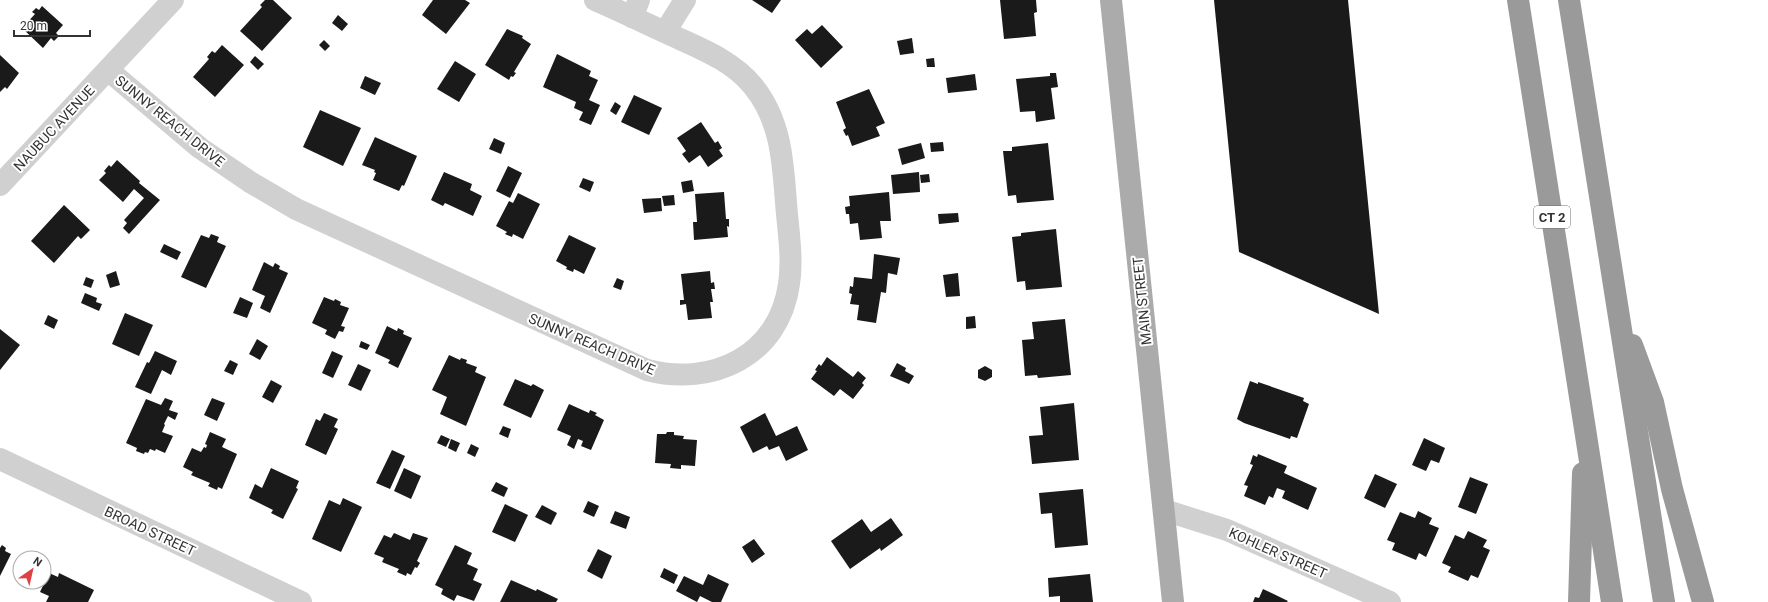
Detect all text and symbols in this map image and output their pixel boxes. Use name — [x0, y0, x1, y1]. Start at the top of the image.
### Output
scale bar — [14, 12, 90, 38]
text: 20 m — [20, 19, 47, 33]
street label: SUNNY REACH DRIVE — [112, 72, 228, 170]
street label: NAUBUC AVENUE — [10, 82, 98, 174]
road number: CT 2 — [1534, 206, 1570, 228]
street label: MAIN STREET — [1129, 256, 1155, 346]
street label: SUNNY REACH DRIVE — [526, 310, 658, 378]
street label: BROAD STREET — [102, 503, 199, 559]
street label: KOHLER STREET — [1227, 524, 1330, 582]
north arrow — [12, 550, 52, 590]
text: N — [30, 555, 44, 570]

